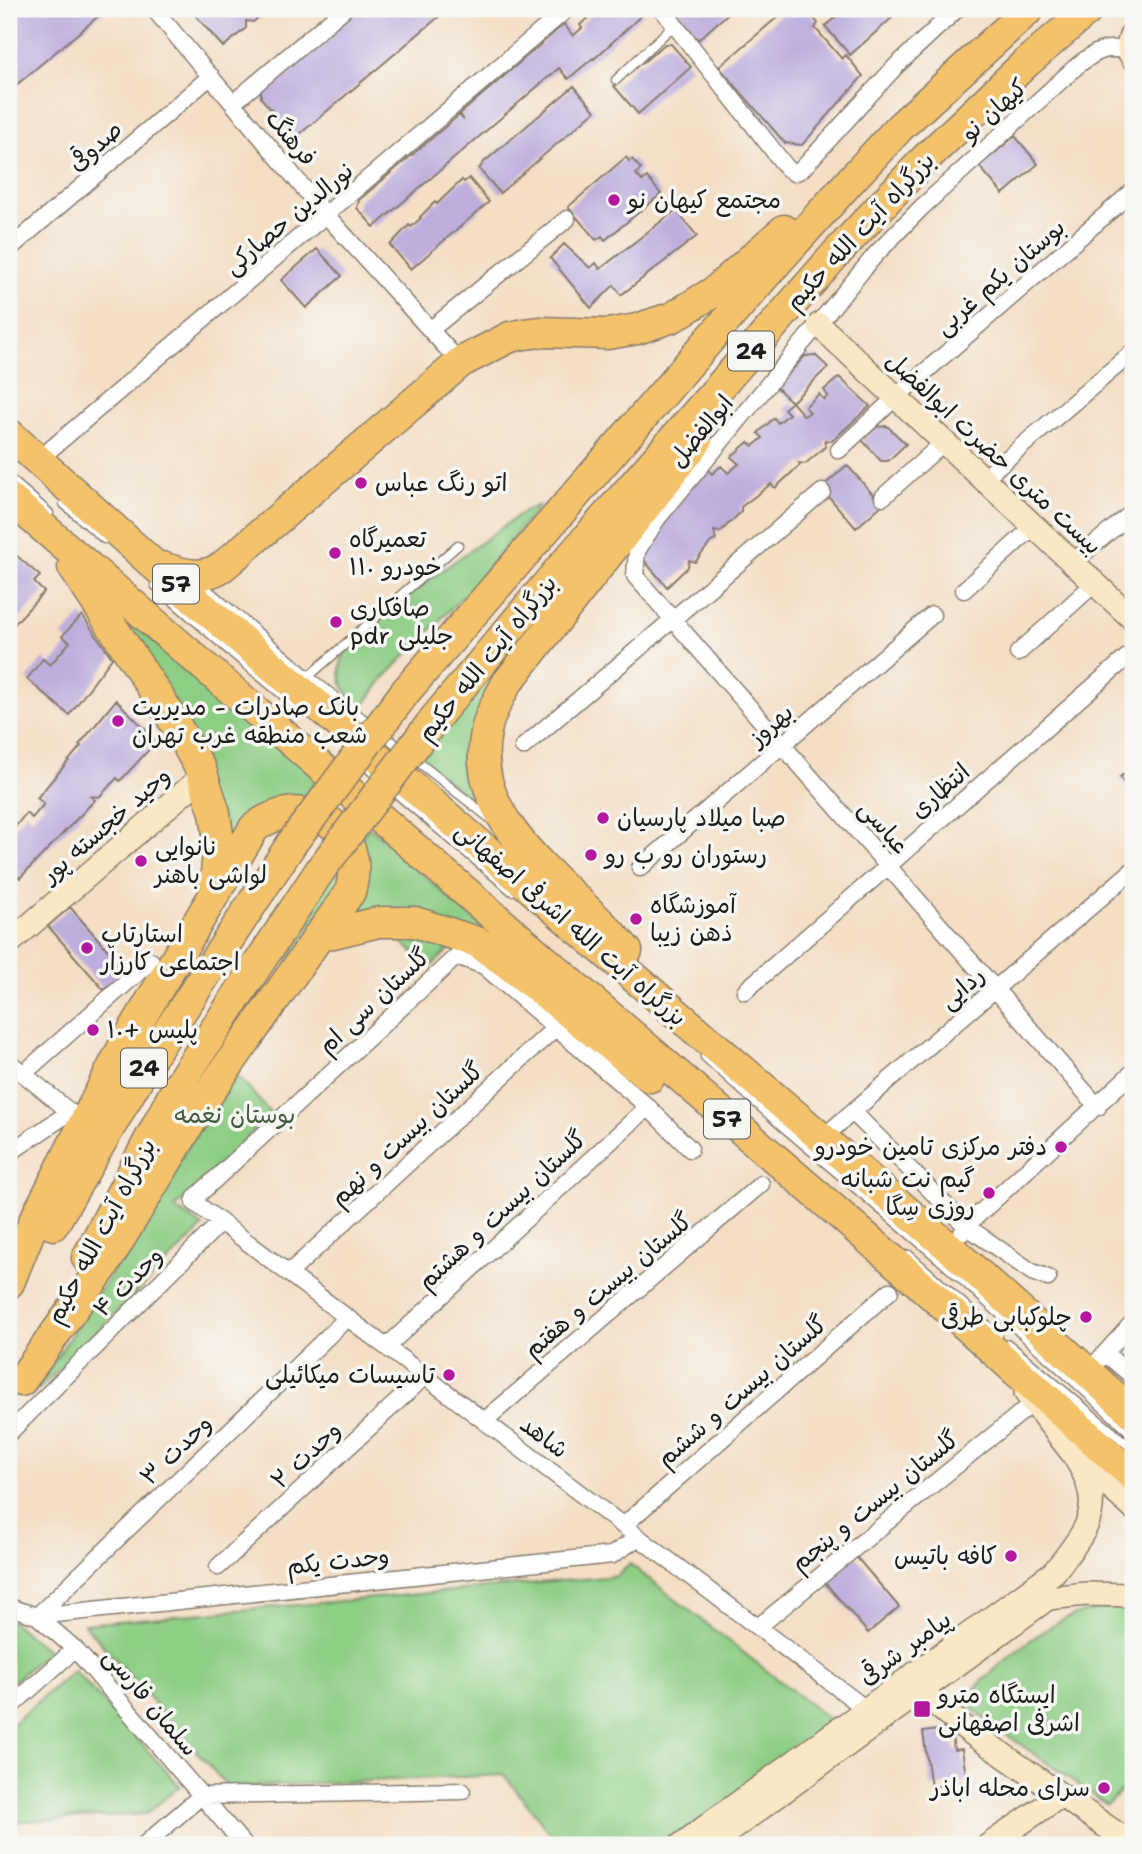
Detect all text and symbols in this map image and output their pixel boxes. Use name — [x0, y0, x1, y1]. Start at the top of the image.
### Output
street label: کیهان نو — [952, 72, 1034, 150]
street label: فرهنگ — [258, 103, 324, 173]
street label: صدوقی — [61, 113, 129, 179]
street label: بزرگراه آیت الله حکیم — [778, 145, 943, 318]
street label: نورالدین حصارکی — [217, 154, 361, 282]
place label: مجتمع کیهان نو — [626, 184, 781, 217]
marker: مجتمع کیهان نو — [606, 192, 622, 208]
street label: بوستان یکم غربی — [928, 211, 1073, 344]
road number: 24 — [728, 332, 774, 370]
street label: بیست متری حضرت ابوالفضل — [879, 344, 1109, 562]
street label: ابوالفضل — [661, 388, 741, 474]
place label: اتو رنگ عباس — [375, 467, 508, 499]
marker: اتو رنگ عباس — [353, 475, 369, 491]
place label: تعمیرگاه خودرو ۱۱۰ — [349, 523, 442, 583]
marker: تعمیرگاه خودرو ۱۱۰ — [327, 545, 343, 561]
road number: 57 — [153, 564, 199, 604]
street label: بزرگراه آیت الله حکیم — [410, 568, 566, 749]
place label: صافکاری pdr جلیلی — [350, 592, 453, 652]
marker: صافکاری pdr جلیلی — [328, 614, 344, 630]
place label: بانک صادرات - مدیریت شعب منطقه غرب تهران — [132, 691, 367, 751]
street label: بهروز — [740, 697, 800, 755]
marker: بانک صادرات - مدیریت شعب منطقه غرب تهران — [110, 713, 126, 729]
street label: انتظاری — [903, 756, 977, 826]
street label: وحید خجسته پور — [33, 760, 177, 891]
street label: عباسی — [852, 793, 916, 861]
place label: صبا میلاد پارسیان — [617, 802, 786, 834]
marker: صبا میلاد پارسیان — [595, 810, 611, 826]
street label: بزرگراه آیت الله اشرفی اصفهانی — [448, 815, 694, 1033]
place label: نانوایی لواشی باهنر — [153, 831, 267, 891]
place label: رستوران رو ب رو — [603, 839, 767, 871]
marker: رستوران رو ب رو — [583, 847, 599, 863]
marker: نانوایی لواشی باهنر — [133, 853, 149, 869]
place label: آموزشگاه ذهن زیبا — [650, 889, 737, 949]
marker: آموزشگاه ذهن زیبا — [628, 911, 644, 927]
place label: استارتاپ اجتماعی کارزار — [99, 918, 240, 978]
marker: استارتاپ اجتماعی کارزار — [79, 940, 95, 956]
street label: گلستان سی ام — [311, 941, 438, 1063]
street label: ردایی — [933, 959, 991, 1017]
place label: پلیس +۱۰ — [107, 1014, 198, 1046]
marker: پلیس +۱۰ — [85, 1022, 101, 1038]
road number: 24 — [121, 1049, 167, 1088]
street label: گلستان بیست و نهم — [323, 1055, 492, 1215]
park label: بوستان نغمه — [175, 1099, 295, 1131]
road number: 57 — [704, 1100, 750, 1138]
street label: گلستان بیست و هشتم — [411, 1123, 595, 1298]
place label: دفتر مرکزی تامین خودرو — [813, 1131, 1047, 1163]
street label: بزرگراه آیت الله حکیم — [39, 1133, 165, 1330]
marker: دفتر مرکزی تامین خودرو — [1053, 1139, 1069, 1155]
place label: گیم نت شبانه روزی سِگا — [841, 1163, 975, 1223]
marker: گیم نت شبانه روزی سِگا — [981, 1185, 997, 1201]
street label: گلستان بیست و هفتم — [517, 1205, 700, 1367]
street label: وحدت ۴ — [86, 1240, 170, 1324]
place label: چلوکبابی طرقی — [941, 1301, 1072, 1333]
street label: گلستان بیست و ششم — [650, 1308, 835, 1475]
marker: چلوکبابی طرقی — [1078, 1309, 1094, 1325]
place label: تاسیسات میکائیلی — [265, 1359, 436, 1391]
marker: تاسیسات میکائیلی — [441, 1367, 457, 1383]
street label: وحدت ۳ — [133, 1408, 219, 1492]
street label: شاهد — [513, 1408, 575, 1466]
street label: وحدت ۲ — [264, 1414, 348, 1496]
street label: گلستان بیست و پنجم — [784, 1423, 967, 1580]
street label: وحدت یکم — [285, 1540, 391, 1584]
place label: کافه باتیس — [894, 1540, 997, 1572]
marker: کافه باتیس — [1003, 1548, 1019, 1564]
street label: پیامبر شرقی — [852, 1604, 958, 1692]
street label: سلمان فارسی — [96, 1641, 206, 1763]
place label: ایستگاه مترو اشرفی اصفهانی — [936, 1679, 1080, 1739]
marker: ایستگاه مترو اشرفی اصفهانی — [912, 1699, 932, 1719]
place label: سرای محله اباذر — [929, 1772, 1090, 1804]
marker: سرای محله اباذر — [1096, 1780, 1112, 1796]

